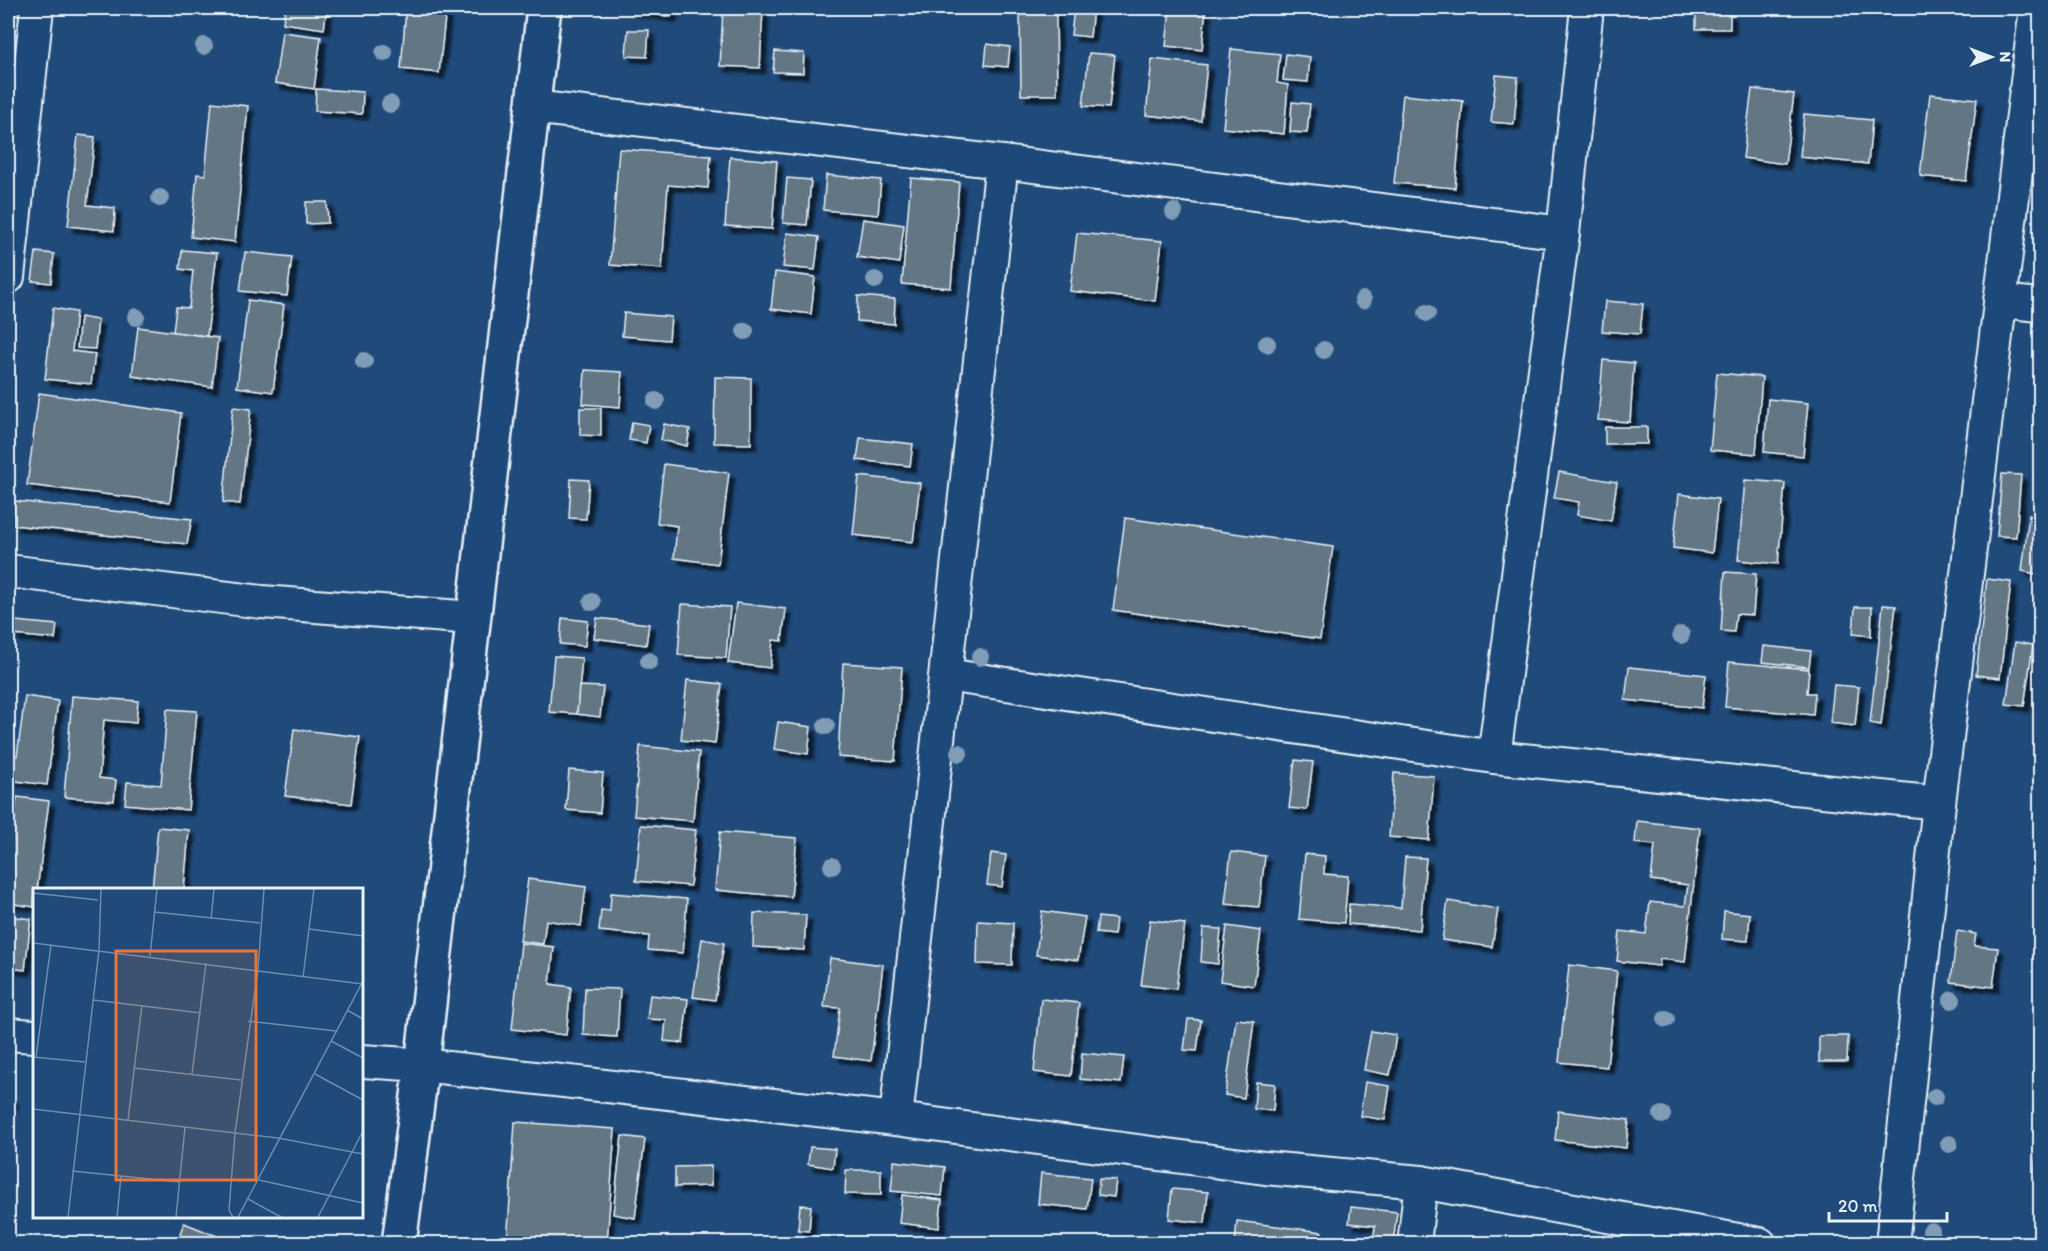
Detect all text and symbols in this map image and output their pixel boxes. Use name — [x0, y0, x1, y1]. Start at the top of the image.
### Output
north arrow — [1961, 27, 2021, 87]
text: N — [1996, 52, 2015, 62]
inset map — [33, 888, 363, 1218]
scale bar — [1829, 1185, 1948, 1223]
text: 20 m — [1838, 1195, 1878, 1217]

